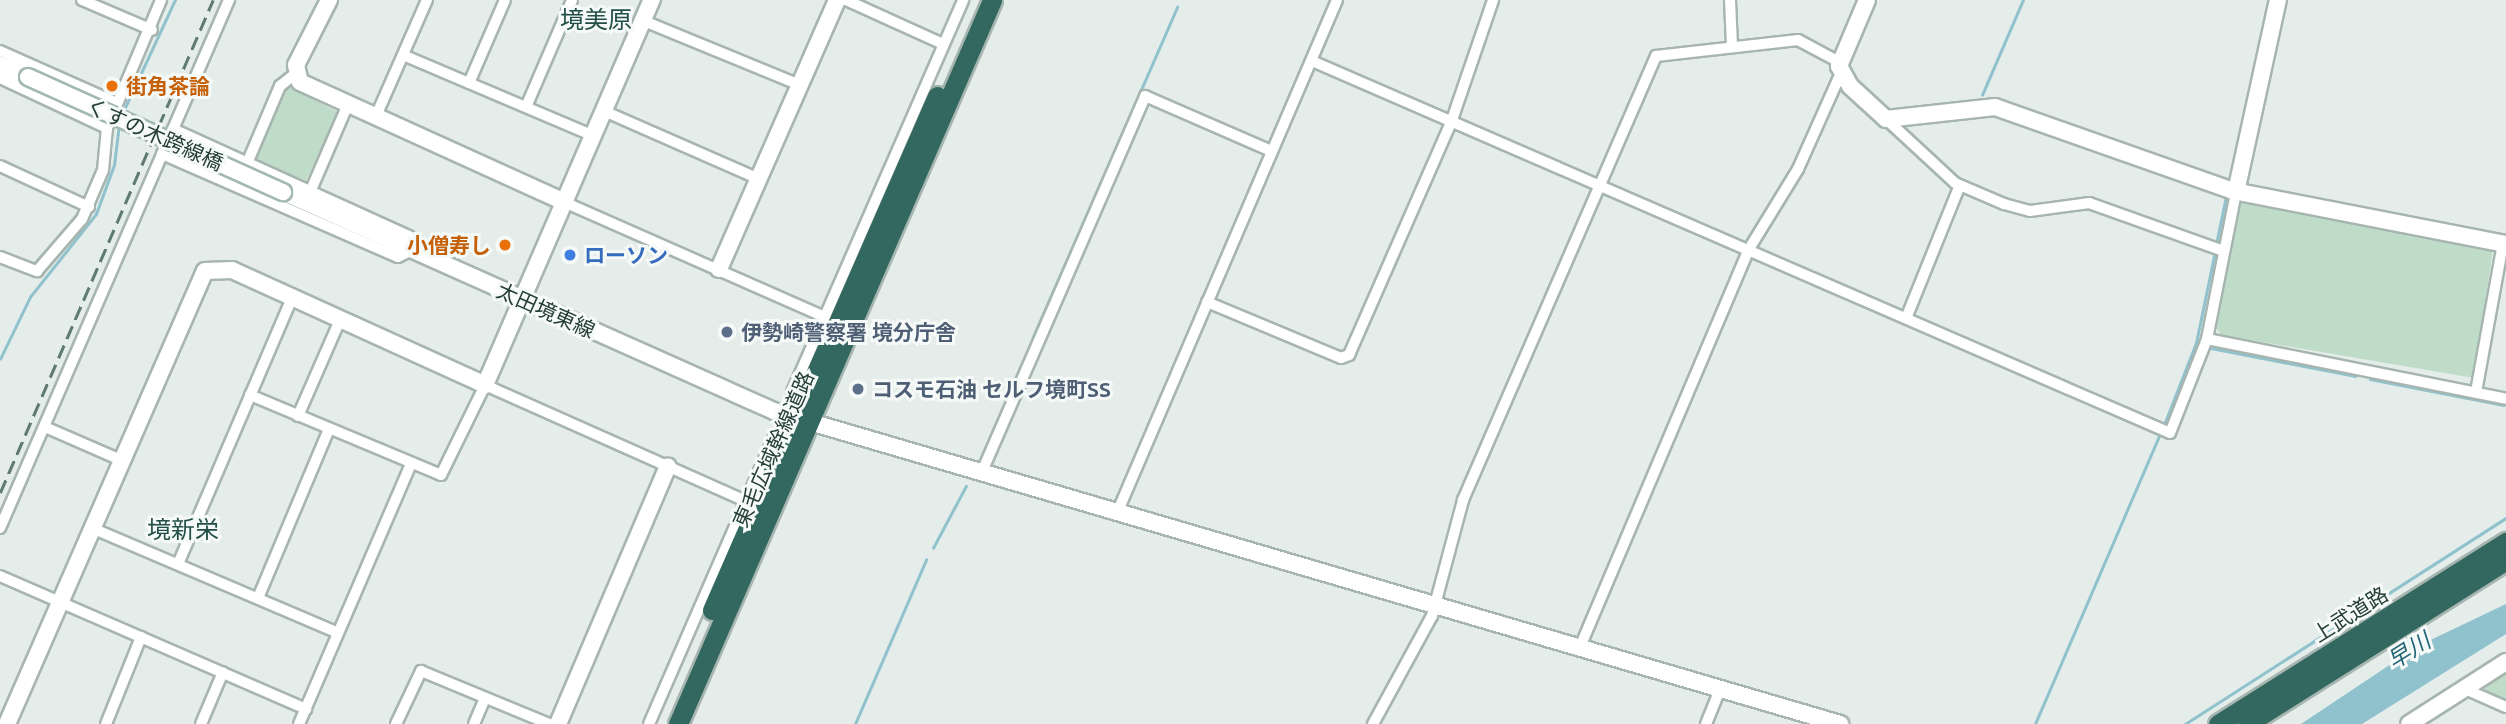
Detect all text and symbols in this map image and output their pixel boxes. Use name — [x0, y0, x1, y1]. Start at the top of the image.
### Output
district label: 境美原 — [560, 6, 632, 34]
place label: 街角茶論 — [126, 73, 210, 99]
marker: 街角茶論 — [104, 78, 120, 94]
street label: くすの木跨線橋 — [83, 93, 227, 175]
place label: 小僧寿し — [407, 232, 491, 258]
marker: 小僧寿し — [497, 237, 513, 253]
place label: ローソン — [584, 242, 668, 268]
marker: ローソン — [562, 247, 578, 263]
street label: 太田境東線 — [493, 277, 599, 343]
place label: 伊勢崎警察署 境分庁舎 — [741, 319, 956, 345]
marker: 伊勢崎警察署 境分庁舎 — [719, 324, 735, 340]
street label: 東毛広域幹線道路 — [727, 367, 819, 531]
place label: コスモ石油 セルフ境町SS — [872, 376, 1111, 402]
marker: コスモ石油 セルフ境町SS — [850, 381, 866, 397]
district label: 境新栄 — [147, 516, 219, 544]
street label: 上武道路 — [2308, 581, 2392, 647]
water label: 早川 — [2382, 627, 2436, 675]

